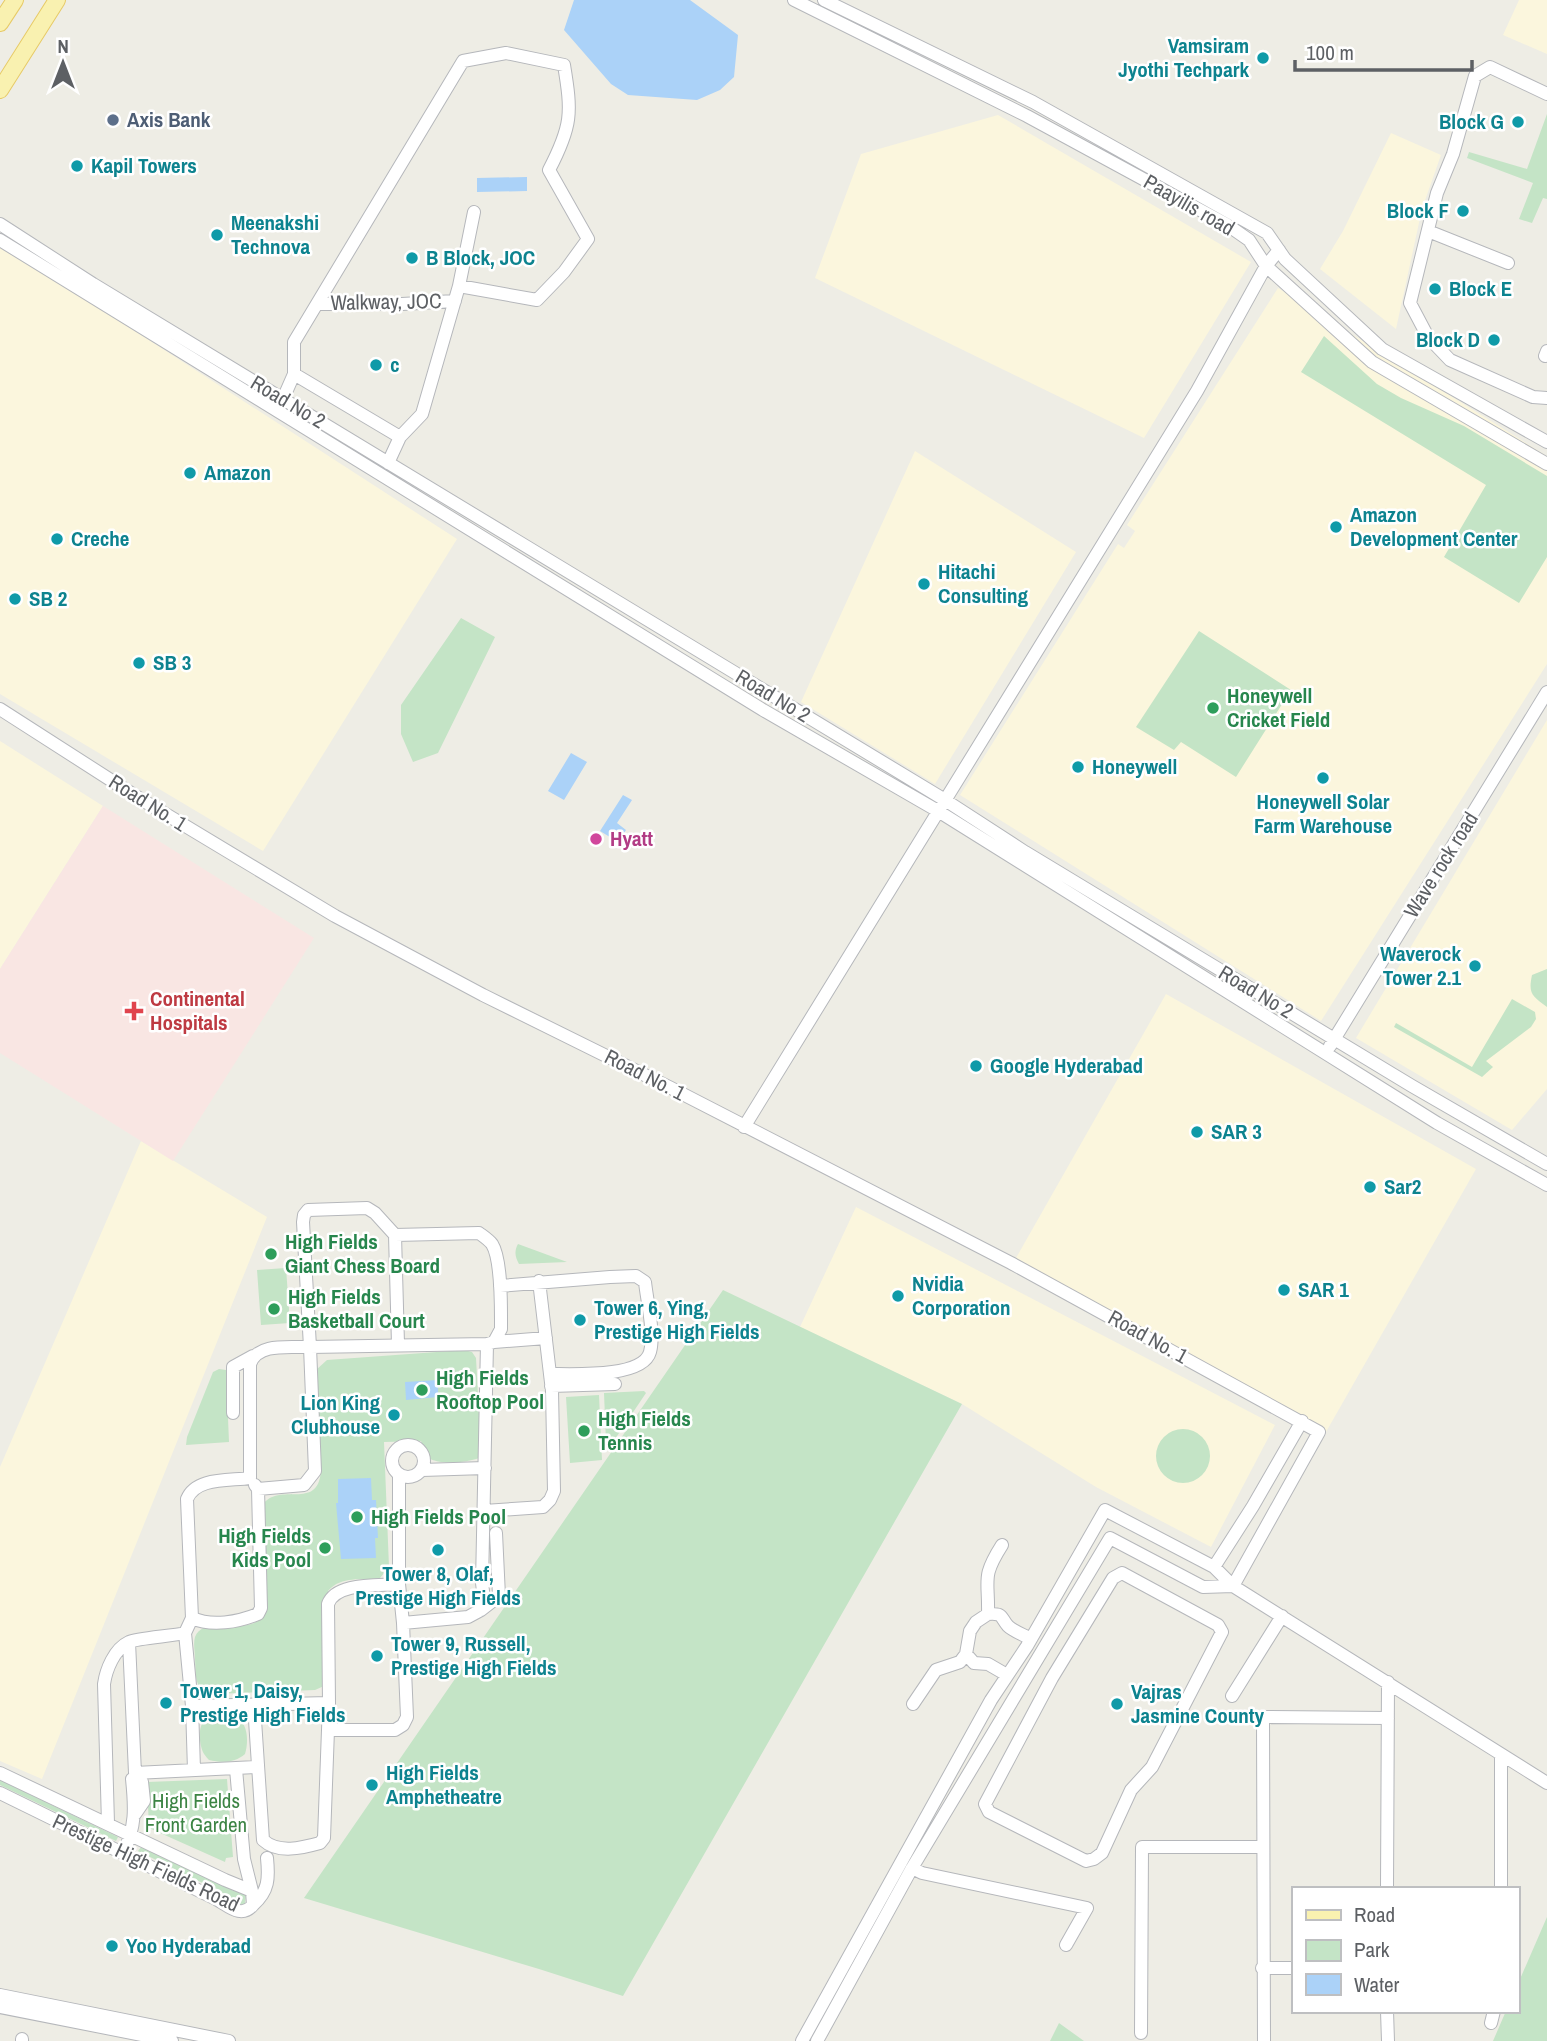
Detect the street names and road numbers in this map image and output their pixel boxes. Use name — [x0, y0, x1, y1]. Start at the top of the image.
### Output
street label: Paayilis road — [1138, 167, 1240, 242]
street label: Walkway, JOC — [330, 286, 442, 317]
street label: Road No 2 — [246, 368, 331, 435]
street label: Road No 2 — [731, 662, 816, 729]
street label: Road No. 1 — [104, 767, 193, 838]
street label: Wave rock road — [1396, 806, 1485, 923]
street label: Road No 2 — [1214, 958, 1299, 1025]
street label: Road No. 1 — [600, 1042, 691, 1107]
street label: Road No. 1 — [1103, 1303, 1194, 1371]
street label: Prestige High Fields Road — [48, 1807, 244, 1919]

